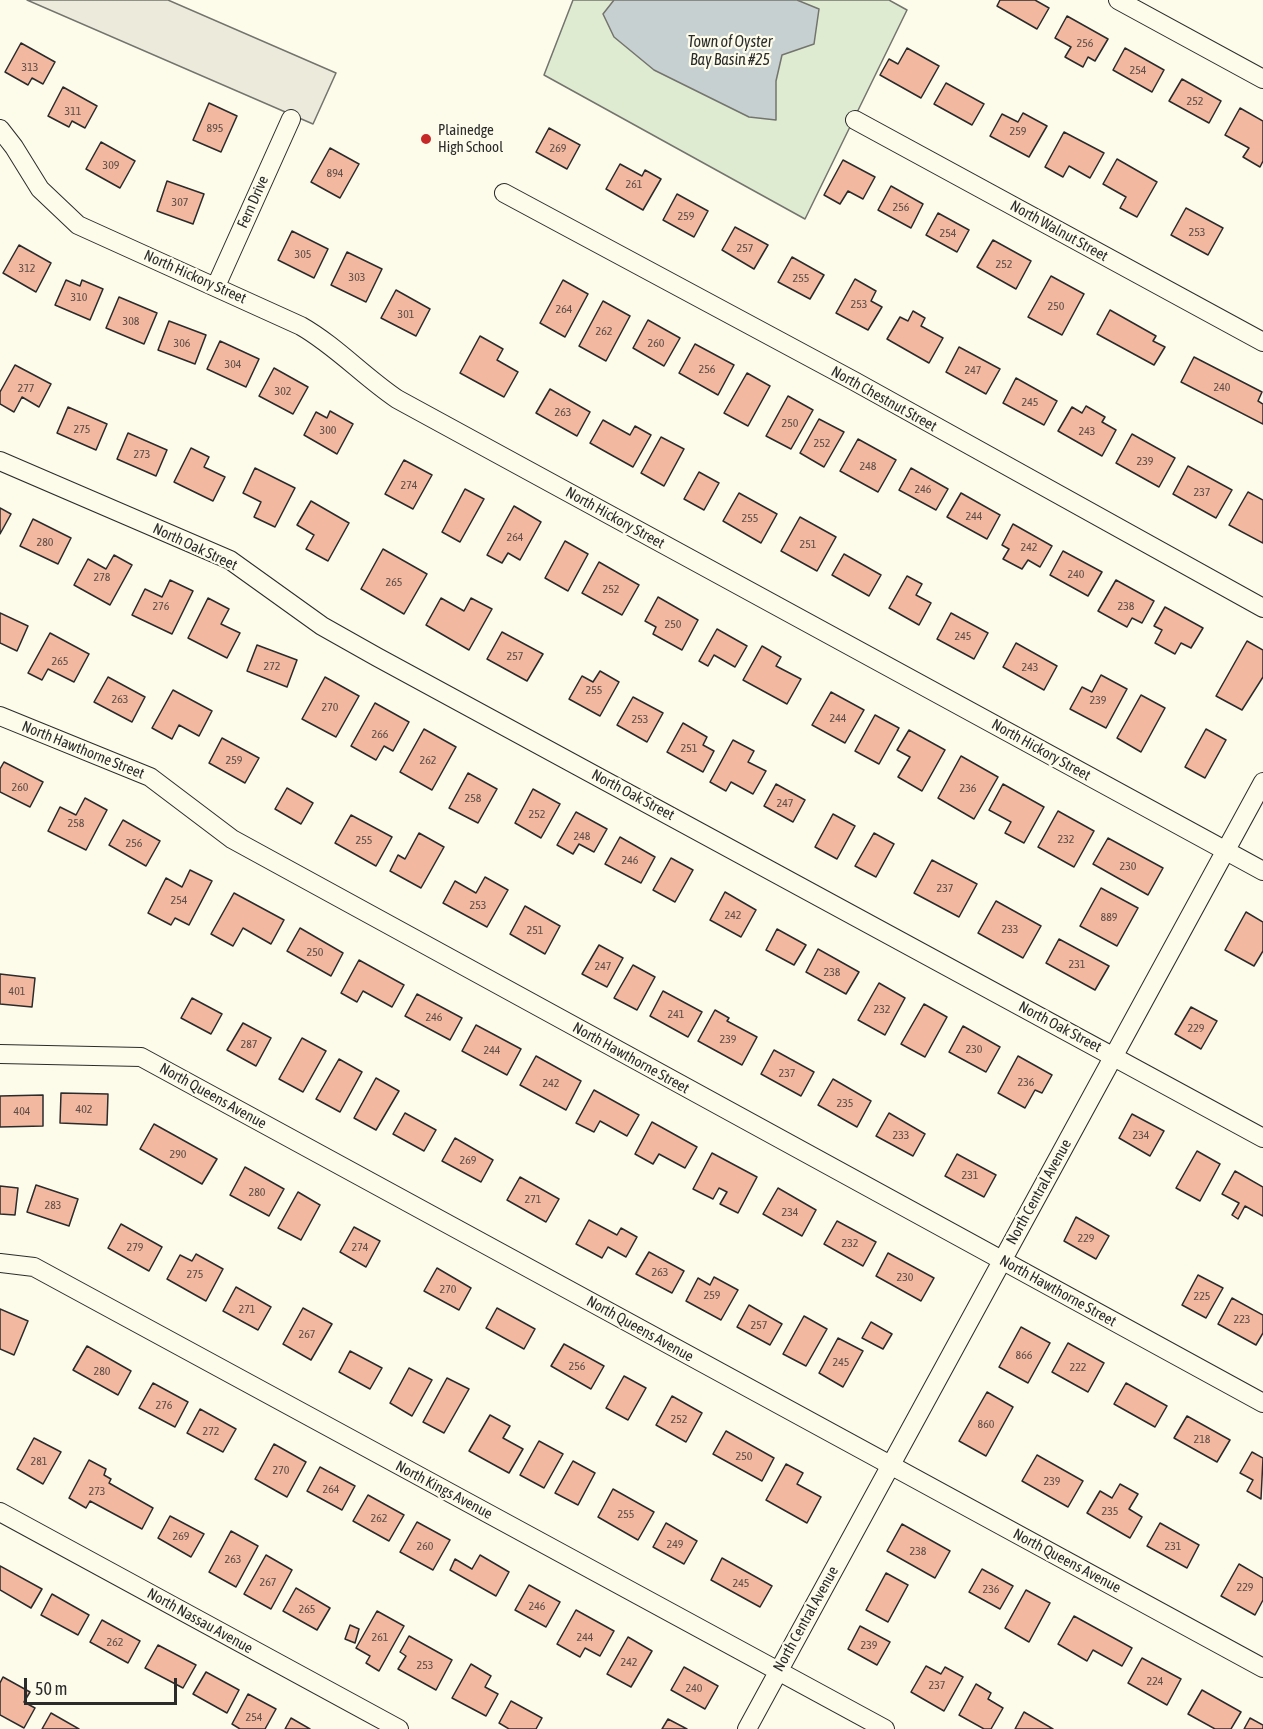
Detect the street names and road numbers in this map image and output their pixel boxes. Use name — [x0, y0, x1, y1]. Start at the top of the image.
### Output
street label: Fern Drive — [234, 173, 272, 231]
street label: North Walnut Street — [1007, 197, 1111, 265]
street label: North Hickory Street — [141, 246, 249, 308]
street label: North Chestnut Street — [828, 363, 940, 435]
street label: North Hickory Street — [562, 483, 668, 553]
street label: North Oak Street — [150, 520, 240, 574]
street label: North Hickory Street — [988, 715, 1094, 785]
street label: North Hawthorne Street — [19, 717, 147, 783]
street label: North Oak Street — [589, 766, 677, 824]
street label: North Oak Street — [1016, 998, 1104, 1056]
street label: North Hawthorne Street — [570, 1018, 692, 1098]
street label: North Queens Avenue — [156, 1059, 270, 1133]
street label: North Central Avenue — [1003, 1136, 1075, 1248]
street label: North Hawthorne Street — [997, 1251, 1119, 1331]
street label: North Queens Avenue — [583, 1292, 697, 1366]
street label: North Kings Avenue — [392, 1457, 496, 1523]
street label: North Queens Avenue — [1010, 1525, 1124, 1597]
street label: North Central Avenue — [770, 1563, 842, 1675]
street label: North Nassau Avenue — [144, 1585, 256, 1657]

